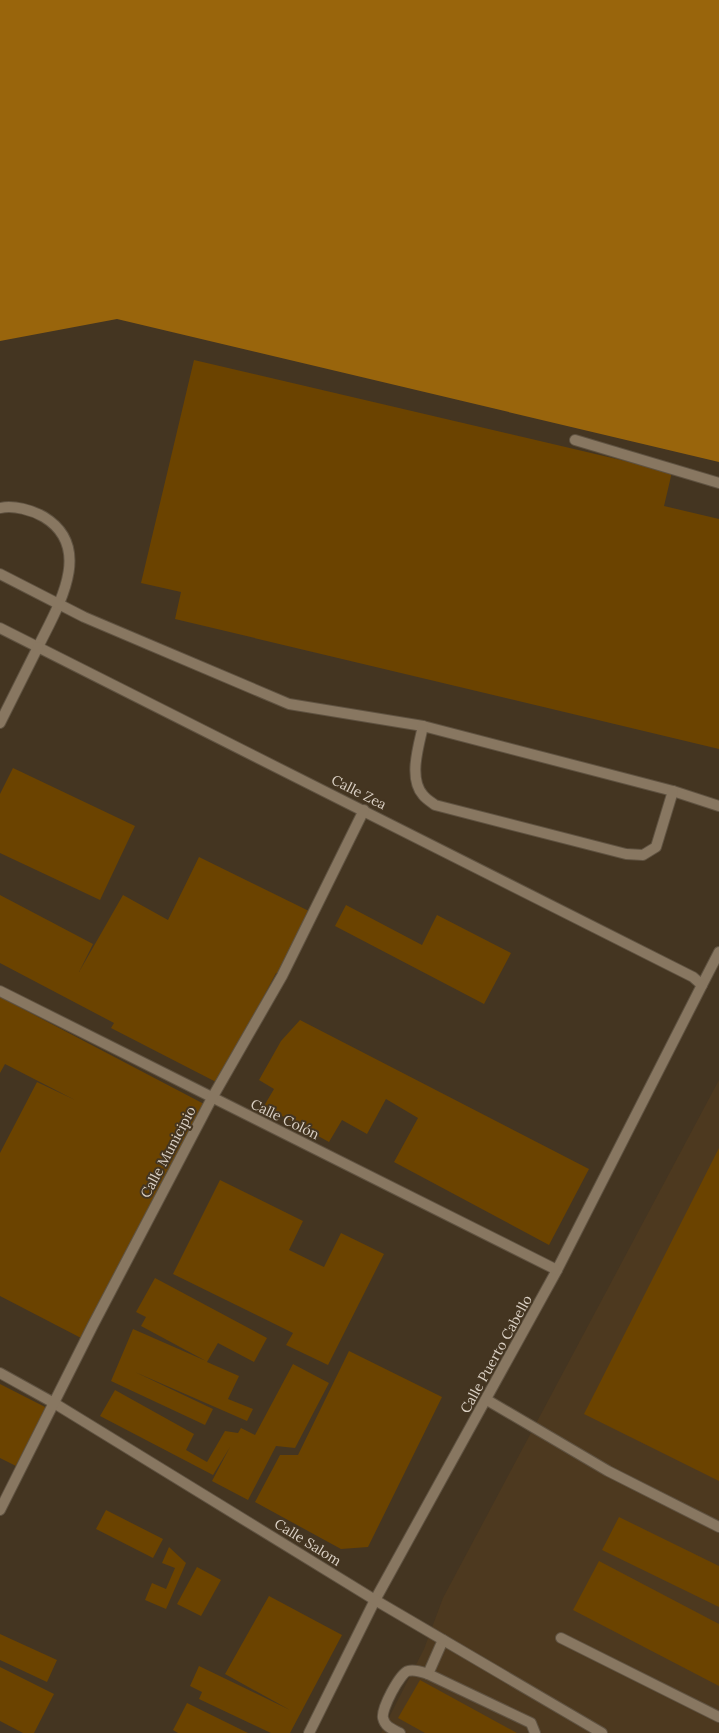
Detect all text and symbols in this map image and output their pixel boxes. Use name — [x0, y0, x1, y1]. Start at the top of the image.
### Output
street label: Calle Zea — [329, 771, 389, 813]
street label: Calle Colón — [248, 1095, 323, 1144]
street label: Calle Municipio — [136, 1103, 200, 1201]
street label: Calle Puerto Cabello — [456, 1292, 536, 1416]
street label: Calle Salom — [271, 1514, 345, 1570]

